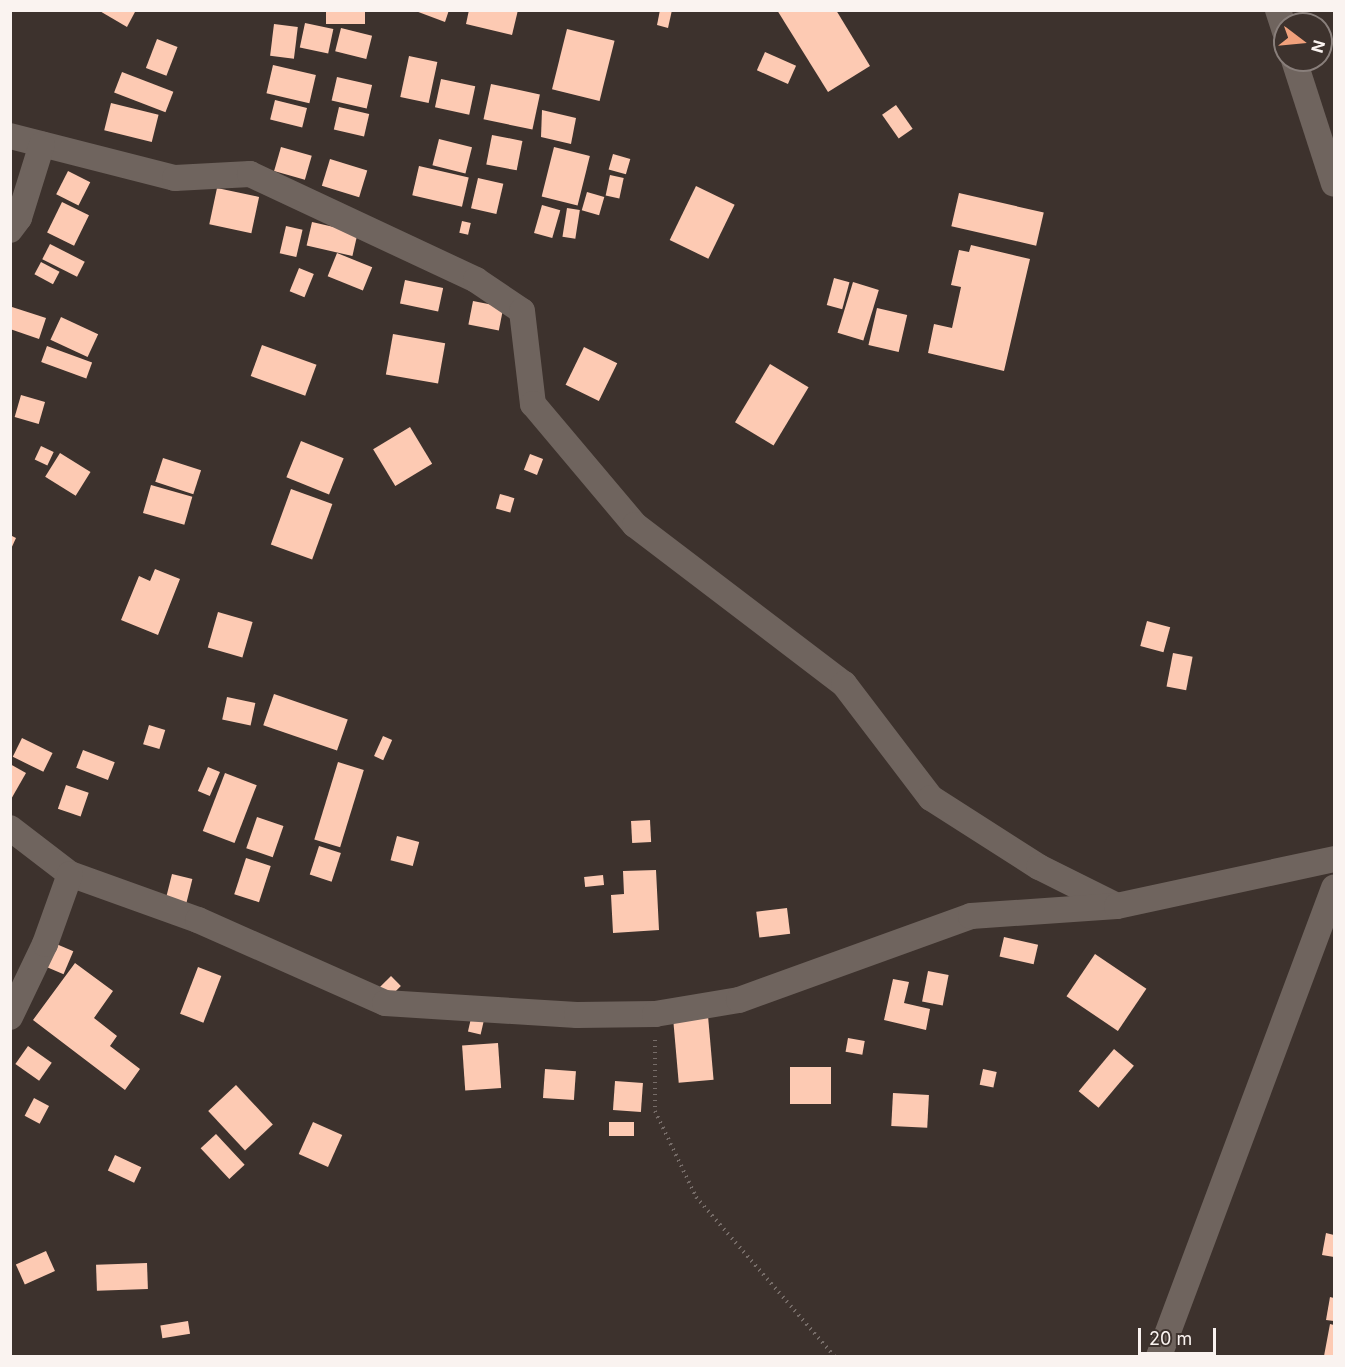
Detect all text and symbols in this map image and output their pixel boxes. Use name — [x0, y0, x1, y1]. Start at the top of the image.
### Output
north arrow — [1273, 12, 1333, 72]
text: N — [1307, 38, 1330, 55]
scale bar — [1141, 1316, 1219, 1354]
text: 20 m — [1149, 1328, 1192, 1349]

